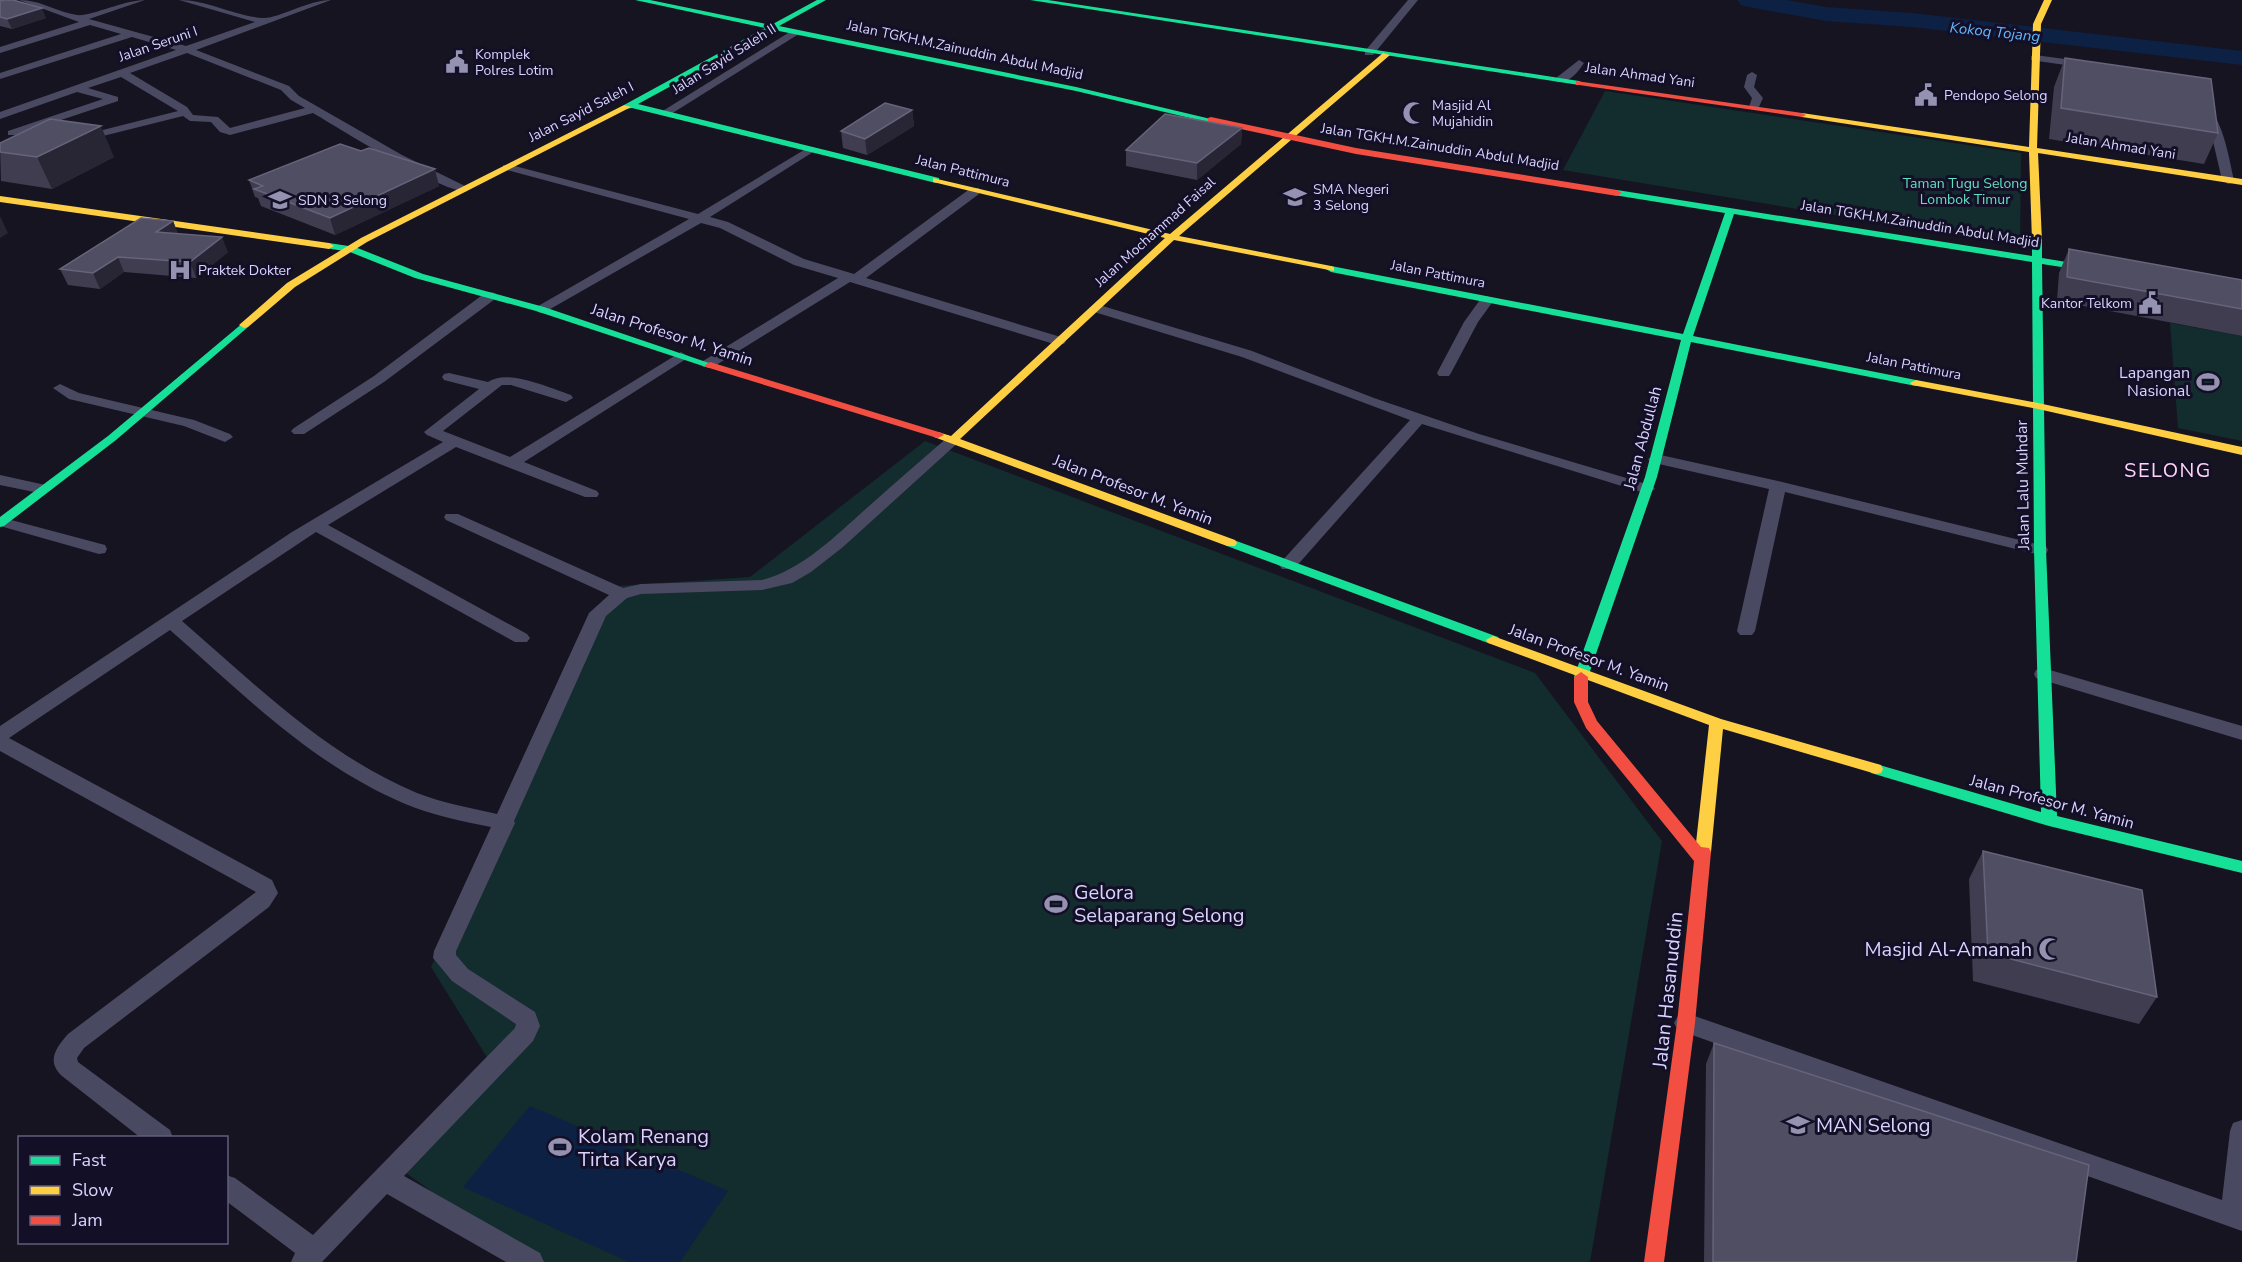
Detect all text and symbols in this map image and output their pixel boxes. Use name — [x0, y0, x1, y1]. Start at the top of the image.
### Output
street label: Jalan TGKH.M.Zainuddin Abdul Madjid — [844, 15, 1085, 84]
water label: Kokoq Tojang — [1949, 17, 2041, 47]
street label: Jalan Sayid Saleh II — [667, 19, 780, 99]
street label: Jalan Seruni I — [115, 22, 200, 67]
place label: Komplek Polres Lotim — [475, 45, 554, 80]
public building icon: Komplek Polres Lotim — [444, 49, 470, 75]
street label: Jalan Ahmad Yani — [1583, 58, 1696, 92]
street label: Jalan Sayid Saleh I — [524, 77, 637, 147]
public building icon: Pendopo Selong — [1913, 82, 1939, 108]
place label: Pendopo Selong — [1944, 86, 2048, 105]
place label: Masjid Al Mujahidin — [1432, 96, 1493, 131]
mosque icon: Masjid Al Mujahidin — [1401, 100, 1427, 126]
street label: Jalan TGKH.M.Zainuddin Abdul Madjid — [1318, 119, 1561, 175]
street label: Jalan Ahmad Yani — [2064, 128, 2177, 164]
street label: Jalan Pattimura — [913, 150, 1012, 192]
street label: Jalan Mochammad Faisal — [1090, 172, 1220, 292]
park label: Taman Tugu Selong Lombok Timur — [1903, 174, 2027, 209]
place label: SMA Negeri 3 Selong — [1313, 180, 1389, 215]
school or university icon: SMA Negeri 3 Selong — [1282, 184, 1308, 210]
school or university icon: SDN 3 Selong — [267, 187, 293, 213]
place label: SDN 3 Selong — [298, 191, 387, 210]
street label: Jalan TGKH.M.Zainuddin Abdul Madjid — [1798, 196, 2041, 252]
street label: Jalan Pattimura — [1388, 255, 1487, 292]
hospital icon: Praktek Dokter — [167, 257, 193, 283]
place label: Praktek Dokter — [198, 261, 291, 280]
public building icon: Kantor Telkom — [2137, 290, 2163, 316]
place label: Kantor Telkom — [2041, 294, 2132, 313]
street label: Jalan Profesor M. Yamin — [587, 298, 756, 372]
street label: Jalan Pattimura — [1864, 347, 1963, 384]
place label: Lapangan Nasional — [2119, 362, 2190, 402]
sports icon: Lapangan Nasional — [2195, 369, 2221, 395]
street label: Jalan Abdullah — [1618, 384, 1667, 493]
street label: Jalan Lalu Muhdar — [2011, 419, 2035, 551]
street label: Jalan Profesor M. Yamin — [1049, 449, 1216, 531]
district label: SELONG — [2124, 457, 2212, 484]
street label: Jalan Profesor M. Yamin — [1505, 618, 1672, 697]
street label: Jalan Profesor M. Yamin — [1966, 769, 2137, 835]
place label: Gelora Selaparang Selong — [1074, 879, 1245, 929]
sports icon: Gelora Selaparang Selong — [1043, 891, 1069, 917]
street label: Jalan Hasanuddin — [1646, 910, 1690, 1071]
place label: Masjid Al-Amanah — [1864, 936, 2032, 963]
mosque icon: Masjid Al-Amanah — [2037, 936, 2063, 962]
school or university icon: MAN Selong — [1785, 1112, 1811, 1138]
place label: MAN Selong — [1816, 1112, 1931, 1139]
place label: Kolam Renang Tirta Karya — [578, 1123, 709, 1173]
sports icon: Kolam Renang Tirta Karya — [547, 1134, 573, 1160]
legend — [18, 1136, 228, 1244]
text: Fast — [72, 1148, 107, 1172]
text: Slow — [72, 1178, 113, 1202]
text: Jam — [71, 1208, 103, 1232]

